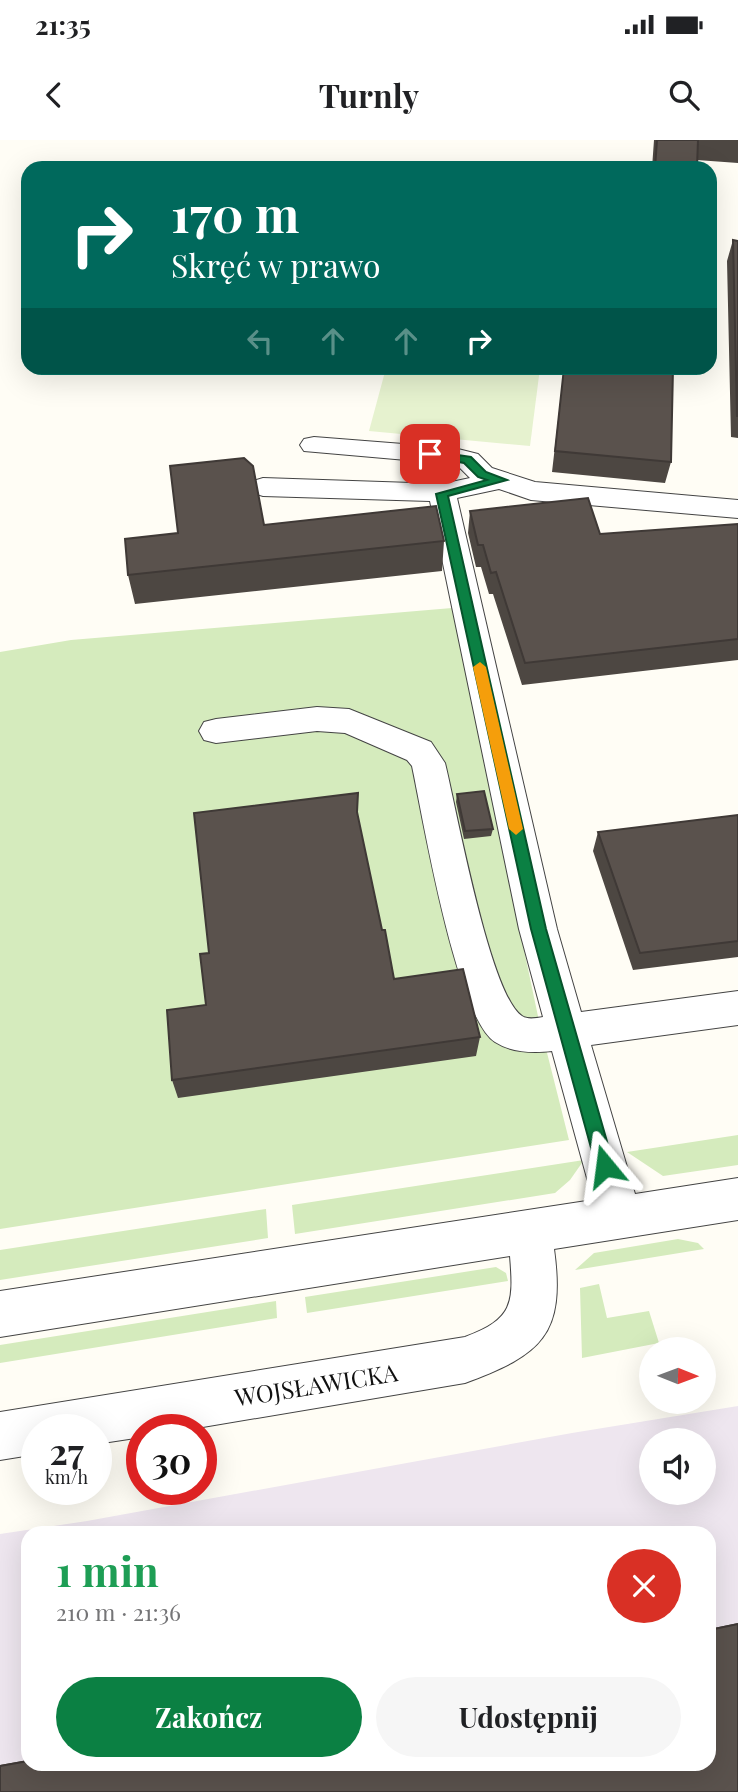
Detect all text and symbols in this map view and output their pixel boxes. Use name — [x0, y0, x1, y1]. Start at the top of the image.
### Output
text: 21:35 — [35, 7, 91, 42]
text: Turnly — [319, 73, 419, 116]
icon: back — [35, 76, 73, 114]
icon: search — [665, 76, 703, 114]
text: 170 m — [171, 180, 299, 245]
icon: right — [56, 189, 147, 280]
text: Skręć w prawo — [171, 243, 381, 286]
icon: left — [241, 322, 279, 360]
icon: ahead — [314, 322, 352, 360]
icon: ahead — [387, 322, 425, 360]
icon: right — [460, 322, 498, 360]
pin — [400, 424, 460, 484]
icon: arrive — [411, 435, 449, 473]
position arrow — [568, 1129, 642, 1203]
north arrow — [639, 1337, 716, 1414]
map controls — [639, 1337, 716, 1505]
street label: WOJSŁAWICKA — [231, 1355, 401, 1413]
speed limit sign: 30 — [126, 1414, 217, 1505]
text: 27 — [49, 1427, 84, 1474]
button: sound — [639, 1428, 716, 1505]
text: km/h — [45, 1465, 88, 1489]
text: 1 min — [56, 1542, 159, 1598]
button: close — [607, 1549, 681, 1623]
text: 210 m · 21:36 — [56, 1596, 181, 1627]
button: Zakończ — [56, 1677, 362, 1757]
button: Udostępnij — [376, 1677, 681, 1757]

